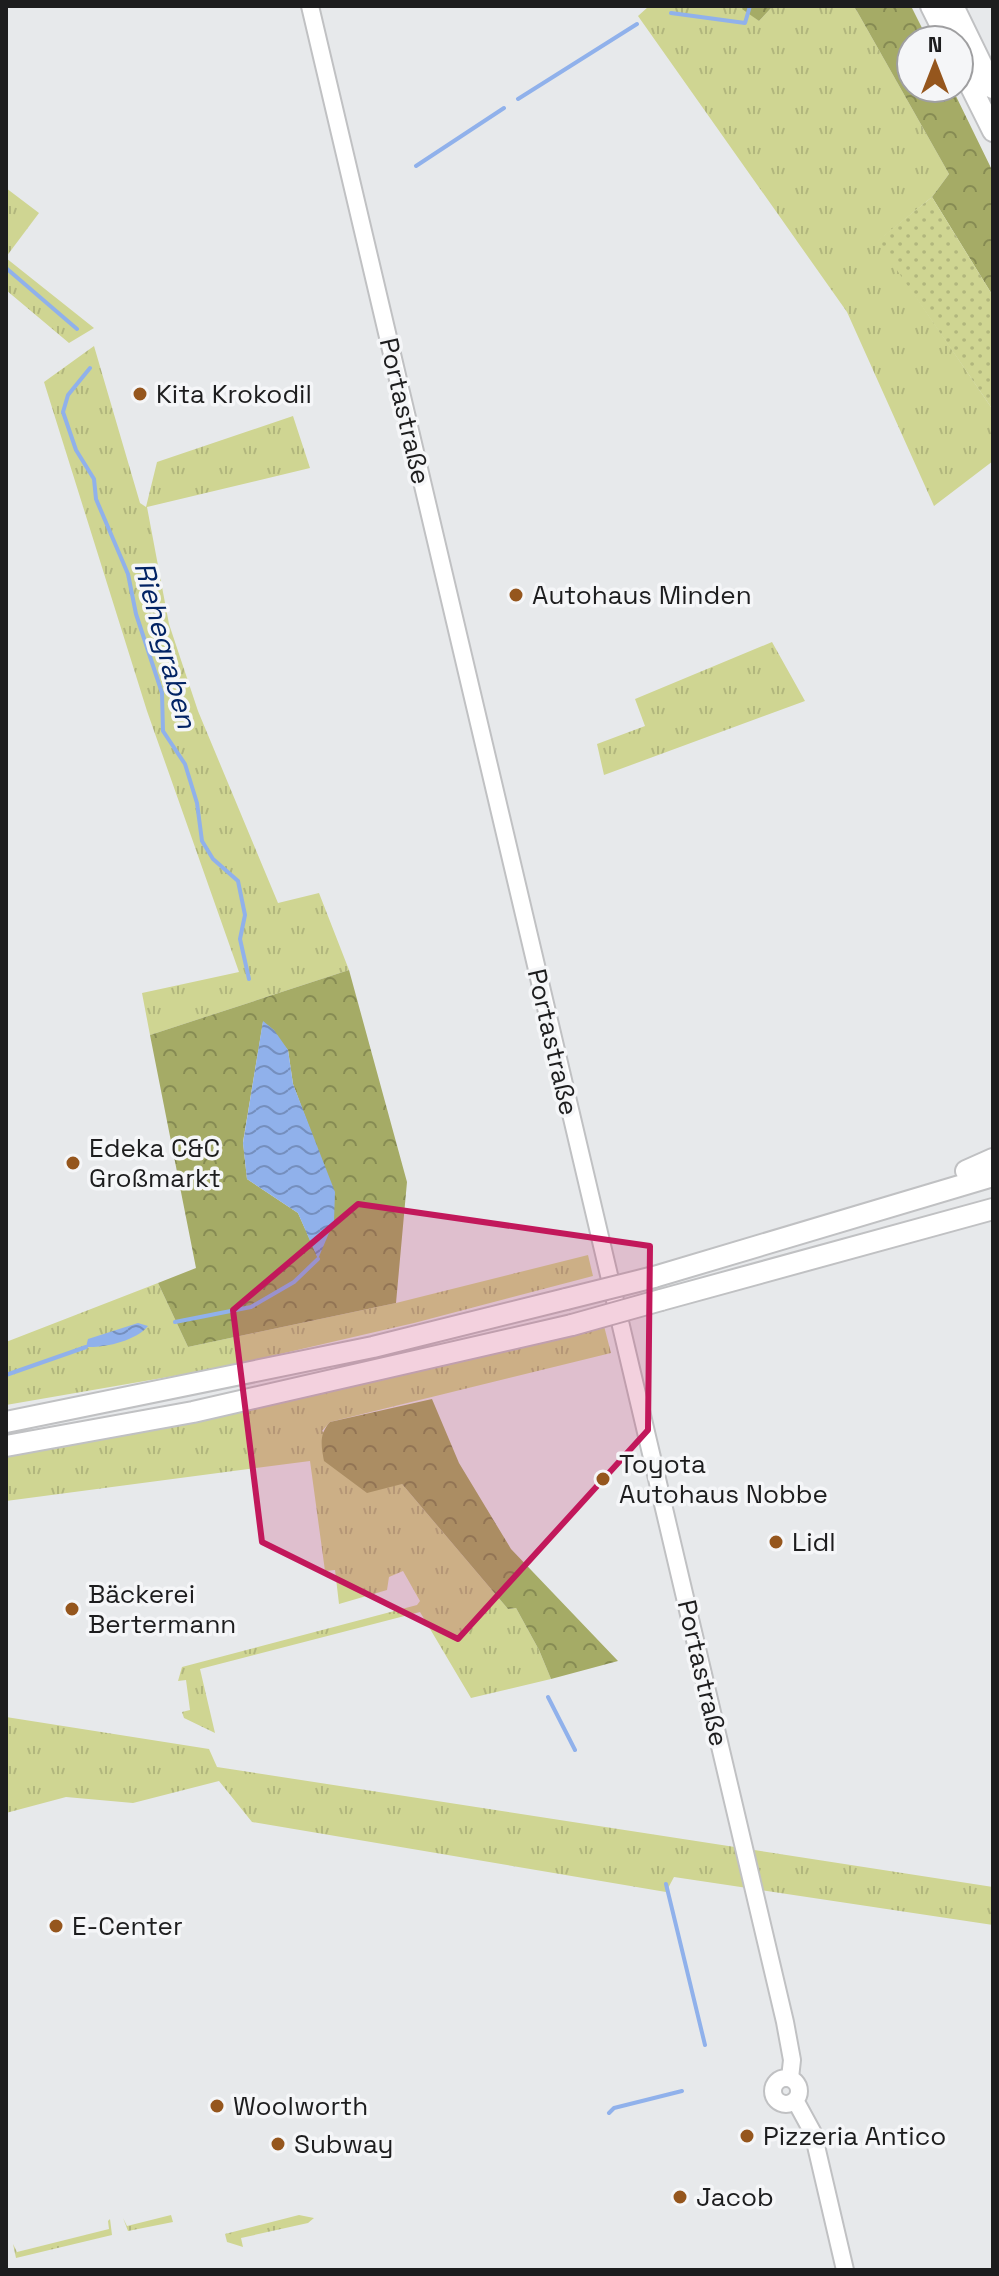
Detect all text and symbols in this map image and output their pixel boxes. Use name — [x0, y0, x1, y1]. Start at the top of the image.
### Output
north arrow — [895, 24, 975, 104]
text: N — [928, 30, 942, 58]
street label: Portastraße — [372, 334, 438, 488]
place label: Kita Krokodil — [156, 377, 312, 411]
marker: Kita Krokodil — [131, 385, 149, 403]
water label: Riehegraben — [127, 558, 206, 733]
place label: Autohaus Minden — [532, 578, 752, 612]
marker: Autohaus Minden — [507, 586, 525, 604]
street label: Portastraße — [520, 965, 586, 1119]
place label: Edeka C&C Großmarkt — [89, 1131, 221, 1195]
marker: Edeka C&C Großmarkt — [64, 1154, 82, 1172]
place label: Toyota Autohaus Nobbe — [619, 1447, 828, 1511]
marker: Toyota Autohaus Nobbe — [594, 1470, 612, 1488]
place label: Lidl — [792, 1525, 836, 1559]
marker: Lidl — [767, 1533, 785, 1551]
place label: Bäckerei Bertermann — [88, 1577, 236, 1641]
street label: Portastraße — [670, 1596, 736, 1750]
marker: Bäckerei Bertermann — [63, 1600, 81, 1618]
place label: E-Center — [72, 1909, 183, 1943]
marker: E-Center — [47, 1917, 65, 1935]
place label: Woolworth — [233, 2089, 368, 2123]
marker: Woolworth — [208, 2097, 226, 2115]
place label: Pizzeria Antico — [763, 2119, 946, 2153]
place label: Subway — [294, 2127, 393, 2161]
marker: Pizzeria Antico — [738, 2127, 756, 2145]
marker: Subway — [269, 2135, 287, 2153]
place label: Jacob — [696, 2180, 774, 2214]
marker: Jacob — [671, 2188, 689, 2206]

